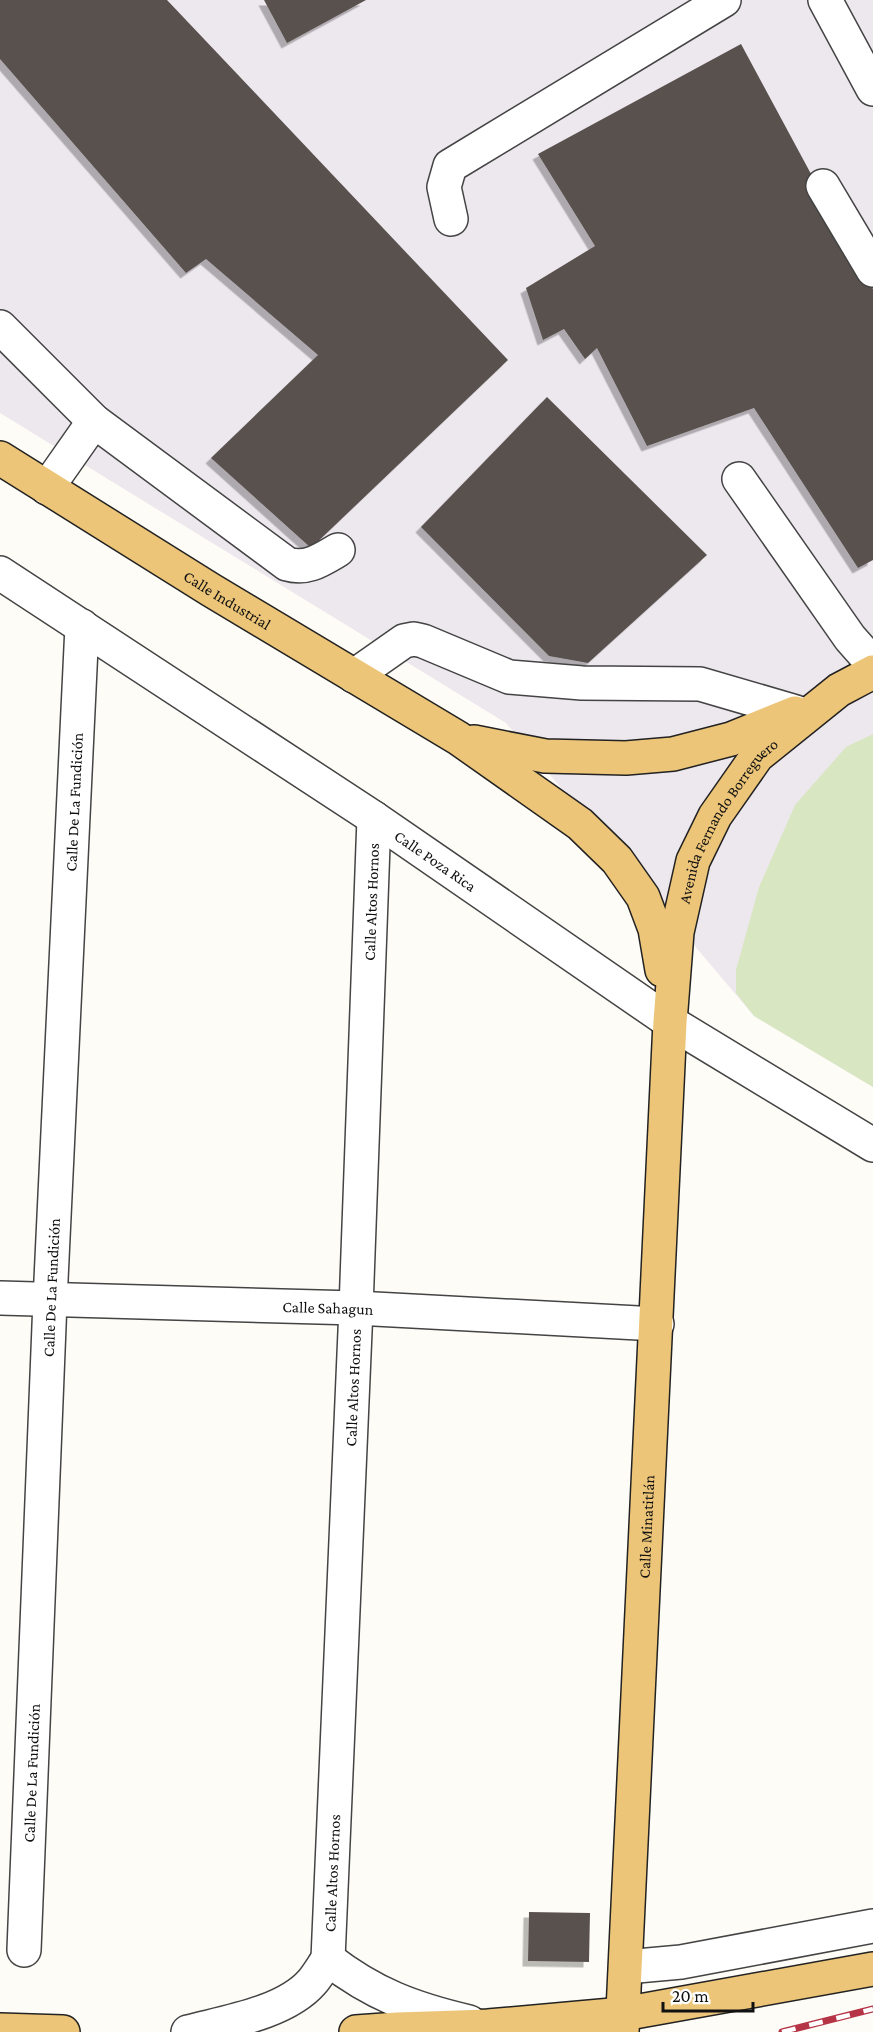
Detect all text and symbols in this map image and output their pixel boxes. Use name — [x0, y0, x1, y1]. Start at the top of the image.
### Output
street label: Calle Industrial — [181, 567, 274, 632]
street label: Calle De La Fundición — [62, 732, 85, 872]
street label: Avenida Fernando Borreguero — [675, 735, 781, 905]
street label: Calle Poza Rica — [392, 827, 480, 895]
street label: Calle Altos Hornos — [360, 843, 382, 961]
street label: Calle De La Fundición — [39, 1217, 62, 1357]
street label: Calle Sahagun — [282, 1297, 374, 1318]
street label: Calle Altos Hornos — [342, 1328, 364, 1447]
street label: Calle Minatitlán — [635, 1474, 657, 1579]
street label: Calle De La Fundición — [20, 1703, 42, 1843]
street label: Calle Altos Hornos — [321, 1814, 343, 1932]
scale bar — [663, 1975, 753, 2013]
text: 20 m — [672, 1986, 709, 2006]

